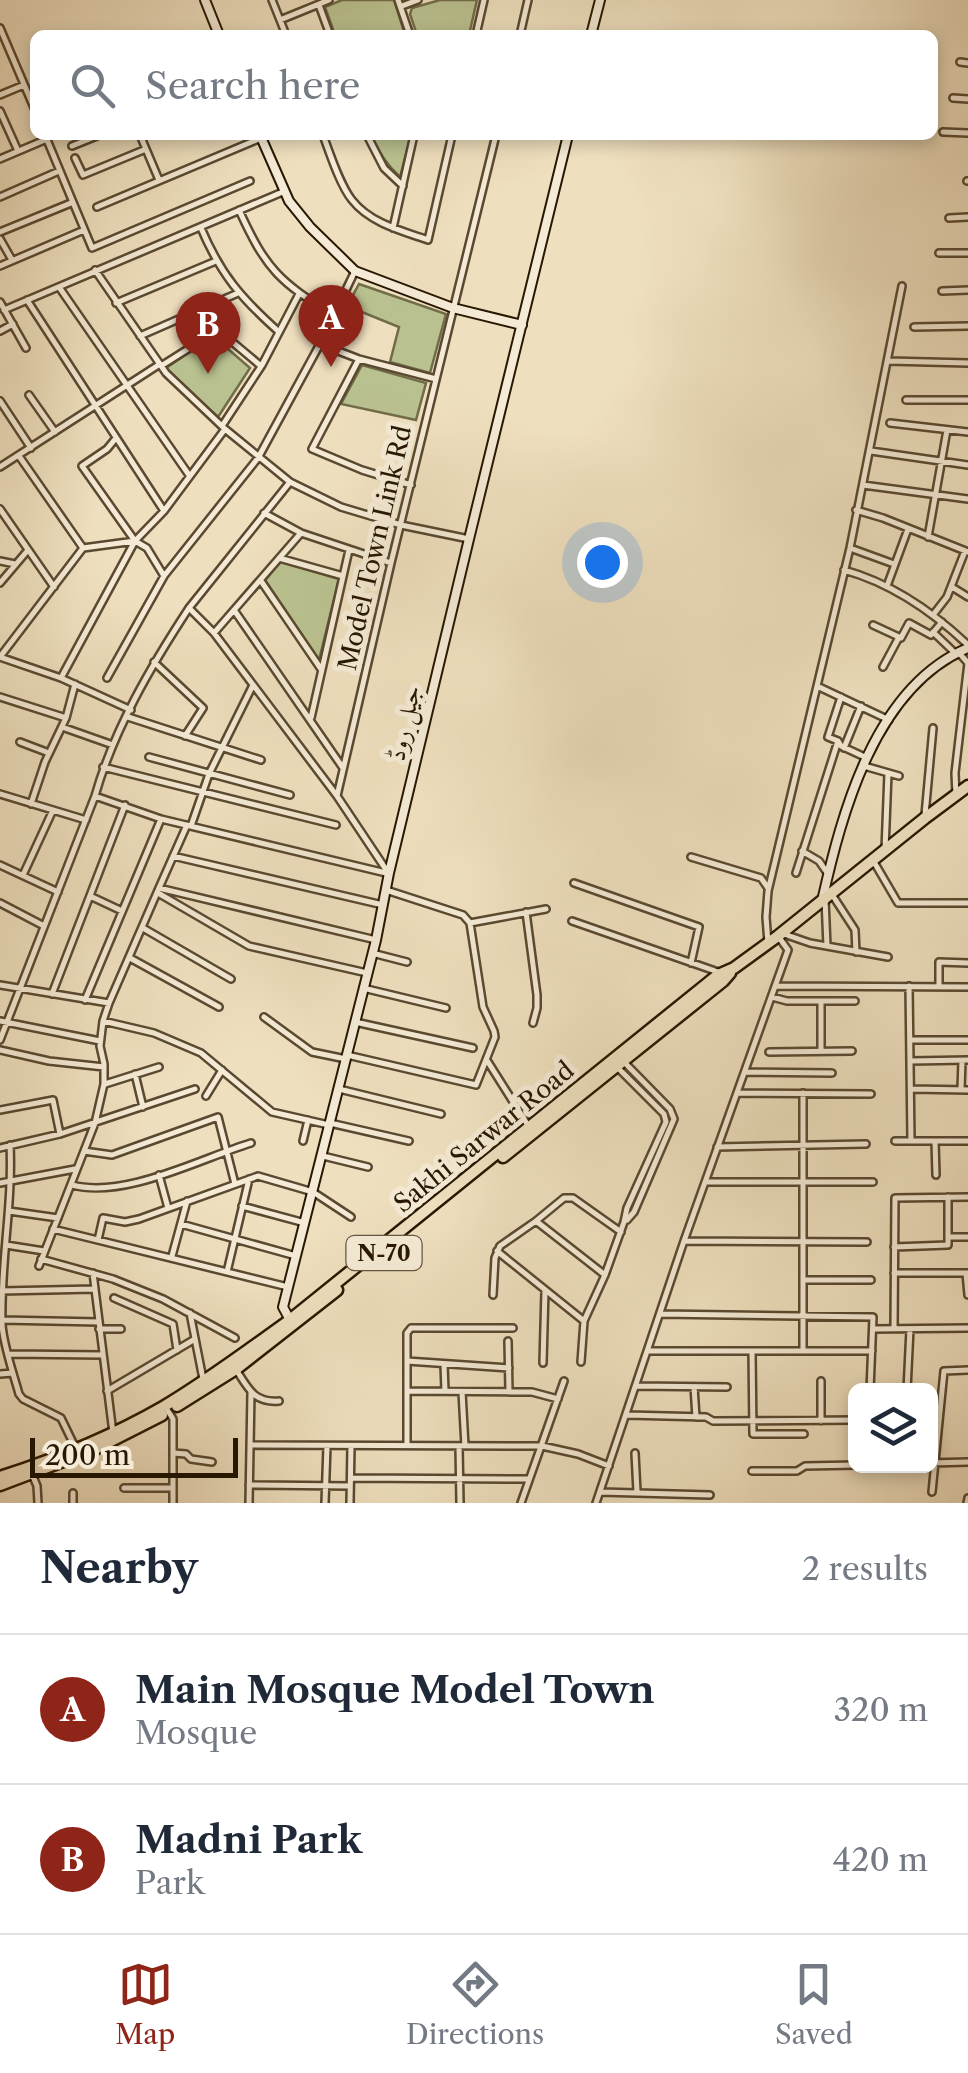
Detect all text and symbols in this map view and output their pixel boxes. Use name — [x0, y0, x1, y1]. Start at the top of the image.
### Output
search box — [30, 30, 938, 140]
icon: search — [65, 58, 120, 113]
text: Search here — [145, 62, 360, 109]
pin: A — [298, 284, 364, 367]
pin: B — [176, 292, 240, 374]
street label: Model Town Link Rd — [332, 423, 418, 673]
your location — [577, 537, 628, 588]
street label: جیل روڈ — [380, 682, 430, 764]
street label: Sakhi Sarwar Road — [388, 1055, 580, 1219]
road number: N-70 — [346, 1236, 422, 1270]
map controls — [848, 1383, 938, 1473]
button: layers — [848, 1383, 938, 1473]
scale bar — [30, 1433, 238, 1478]
text: 200 m — [45, 1438, 130, 1472]
text: Nearby — [40, 1542, 198, 1594]
text: 2 results — [802, 1549, 928, 1588]
text: Main Mosque Model Town — [135, 1666, 655, 1713]
text: A — [60, 1690, 85, 1729]
text: 320 m — [833, 1690, 928, 1729]
text: Mosque — [135, 1713, 257, 1752]
text: Madni Park — [135, 1816, 362, 1863]
text: B — [61, 1840, 84, 1879]
text: 420 m — [832, 1840, 928, 1879]
text: Park — [135, 1863, 205, 1902]
tab: Map — [115, 1957, 175, 2051]
tab: Directions — [406, 1957, 544, 2051]
tab: Saved — [775, 1957, 853, 2051]

